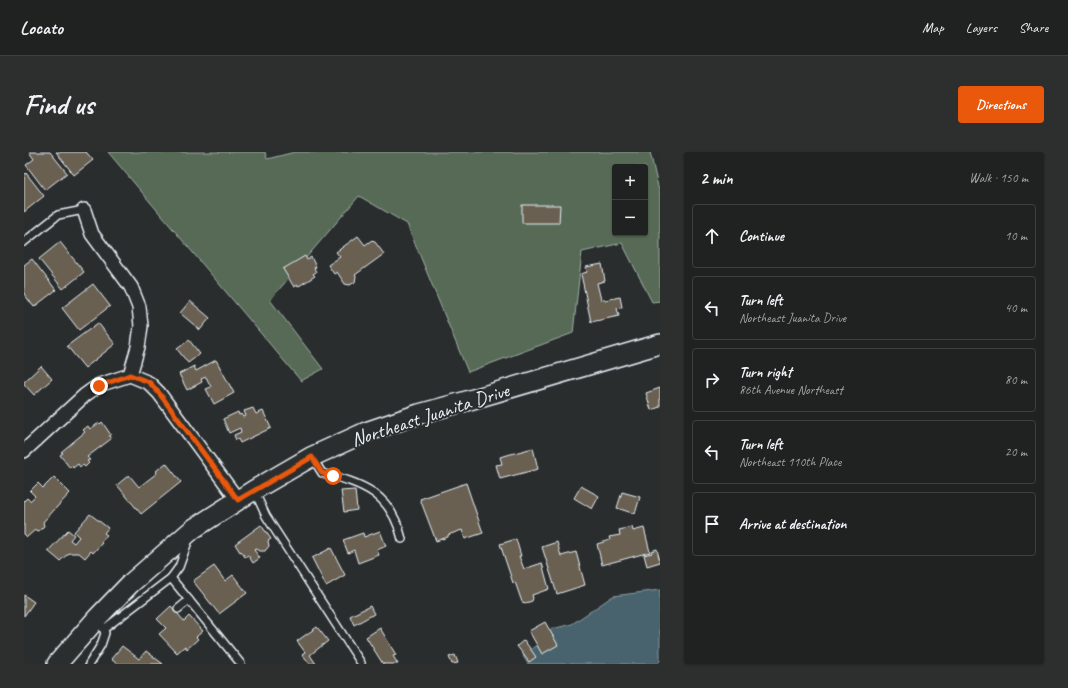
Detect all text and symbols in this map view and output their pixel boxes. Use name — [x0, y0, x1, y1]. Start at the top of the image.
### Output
text: Locato — [20, 16, 63, 40]
text: Map — [922, 19, 944, 36]
text: Layers — [966, 19, 997, 36]
text: Share — [1019, 19, 1048, 36]
button: Directions — [958, 86, 1044, 123]
text: Find us — [24, 87, 94, 122]
map controls — [612, 164, 648, 236]
button: + — [612, 164, 648, 200]
text: 2 min — [700, 168, 733, 189]
text: Walk · 150 m — [969, 170, 1028, 186]
button: − — [612, 200, 648, 236]
icon: ahead — [701, 225, 723, 247]
text: Continue — [739, 227, 784, 246]
text: 10 m — [1005, 228, 1027, 244]
text: Turn left — [739, 291, 782, 310]
icon: left — [701, 297, 723, 319]
text: 40 m — [1005, 300, 1027, 316]
text: Northeast Juanita Drive — [739, 310, 846, 326]
text: Turn right — [739, 363, 792, 382]
icon: right — [701, 369, 723, 391]
text: 80 m — [1005, 372, 1027, 388]
route end — [90, 377, 108, 395]
street label: Northeast Juanita Drive — [348, 377, 514, 452]
text: 86th Avenue Northeast — [739, 382, 843, 398]
text: Turn left — [739, 435, 782, 454]
icon: left — [701, 441, 723, 463]
text: 20 m — [1005, 444, 1027, 460]
text: Northeast 110th Place — [739, 454, 841, 470]
route start — [324, 467, 342, 485]
icon: arrive — [701, 513, 723, 535]
text: Arrive at destination — [739, 515, 846, 534]

